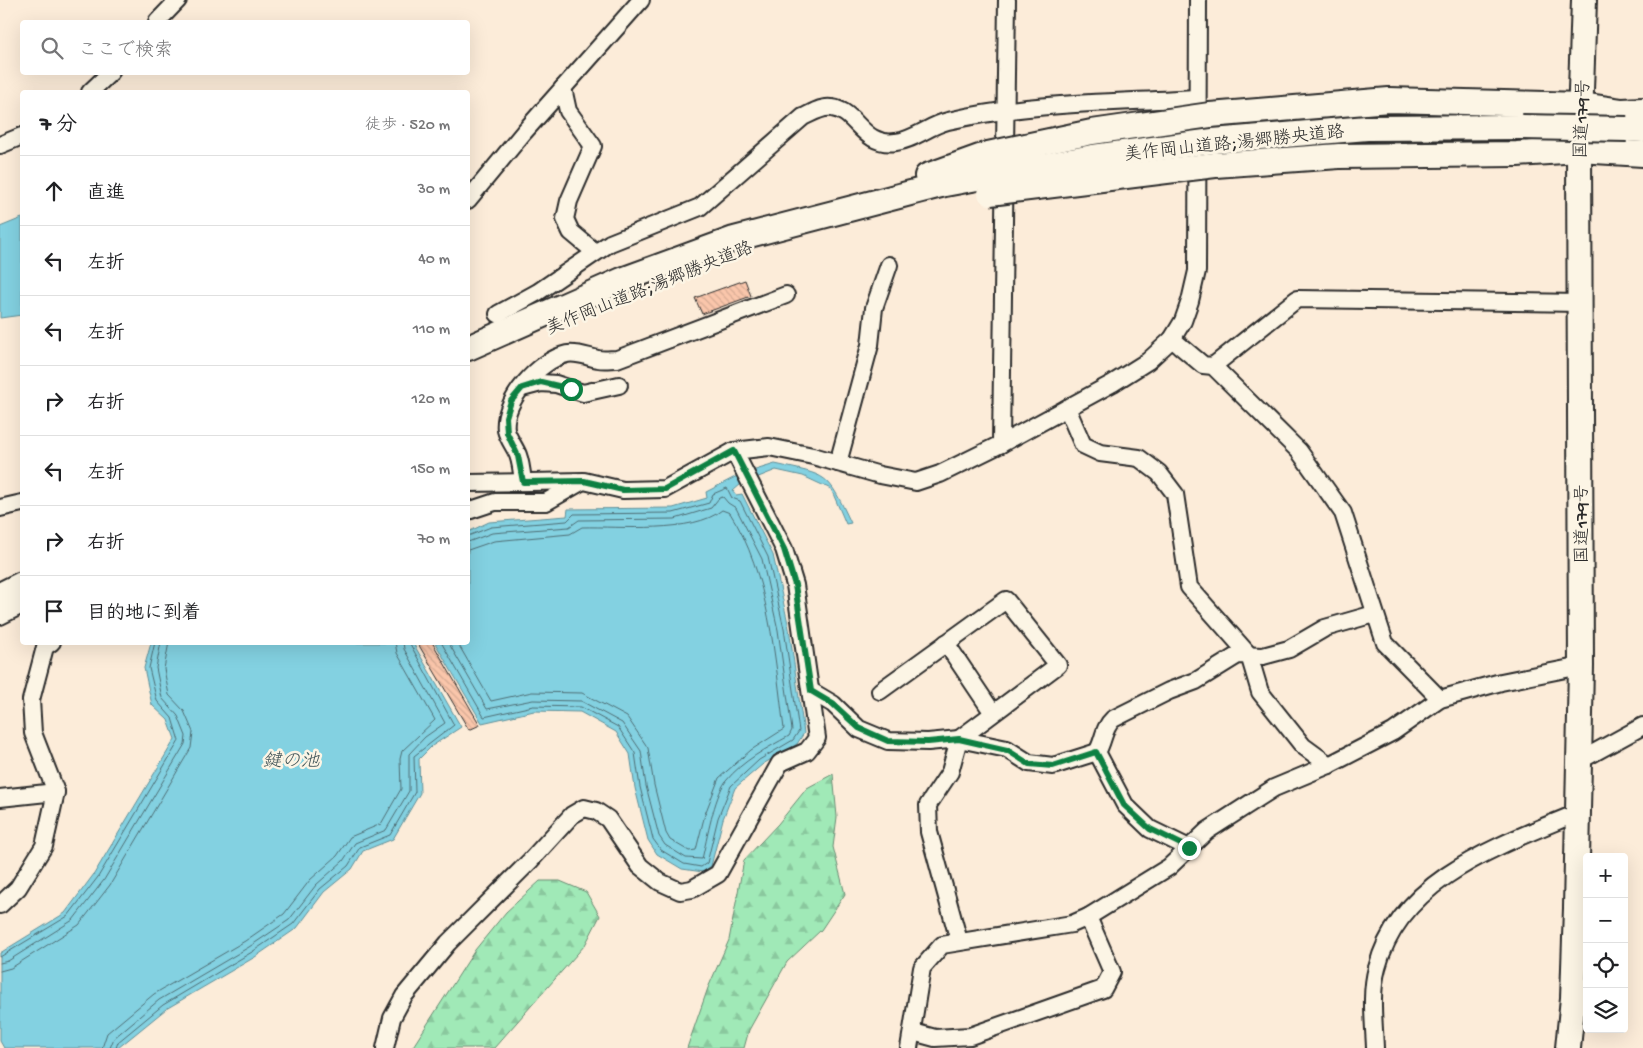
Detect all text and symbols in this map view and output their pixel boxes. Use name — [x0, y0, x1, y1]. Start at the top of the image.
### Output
search box — [20, 20, 470, 75]
icon: search — [38, 34, 66, 62]
text: ここで検索 — [78, 40, 173, 63]
street label: 国道179号 — [1571, 79, 1595, 159]
text: 7 分 — [40, 114, 77, 139]
text: 徒歩 · 520 m — [365, 117, 450, 136]
street label: 美作岡山道路;湯郷勝央道路 — [1123, 121, 1346, 167]
icon: ahead — [40, 177, 68, 205]
text: 30 m — [417, 181, 450, 200]
text: 直進 — [87, 183, 125, 206]
street label: 美作岡山道路;湯郷勝央道路 — [543, 237, 757, 341]
icon: left — [40, 247, 68, 275]
text: 40 m — [418, 251, 450, 270]
text: 左折 — [87, 253, 125, 276]
icon: left — [40, 317, 68, 345]
text: 110 m — [413, 321, 450, 340]
text: 左折 — [87, 323, 125, 346]
route start — [560, 378, 583, 401]
icon: right — [40, 387, 68, 415]
text: 120 m — [411, 391, 450, 410]
text: 右折 — [87, 393, 125, 416]
icon: left — [40, 457, 68, 485]
text: 150 m — [411, 461, 450, 480]
text: 左折 — [87, 463, 125, 486]
street label: 国道179号 — [1572, 484, 1594, 564]
icon: right — [40, 527, 68, 555]
text: 70 m — [417, 531, 450, 550]
text: 右折 — [87, 533, 125, 556]
icon: arrive — [40, 597, 68, 625]
text: 目的地に到着 — [87, 603, 201, 626]
water label: 鍵の池 — [262, 750, 320, 774]
route end — [1178, 837, 1201, 860]
map controls — [1583, 853, 1628, 1033]
button: + — [1583, 853, 1628, 898]
button: − — [1583, 898, 1628, 943]
button: locate — [1583, 943, 1628, 988]
button: layers — [1583, 988, 1628, 1033]

